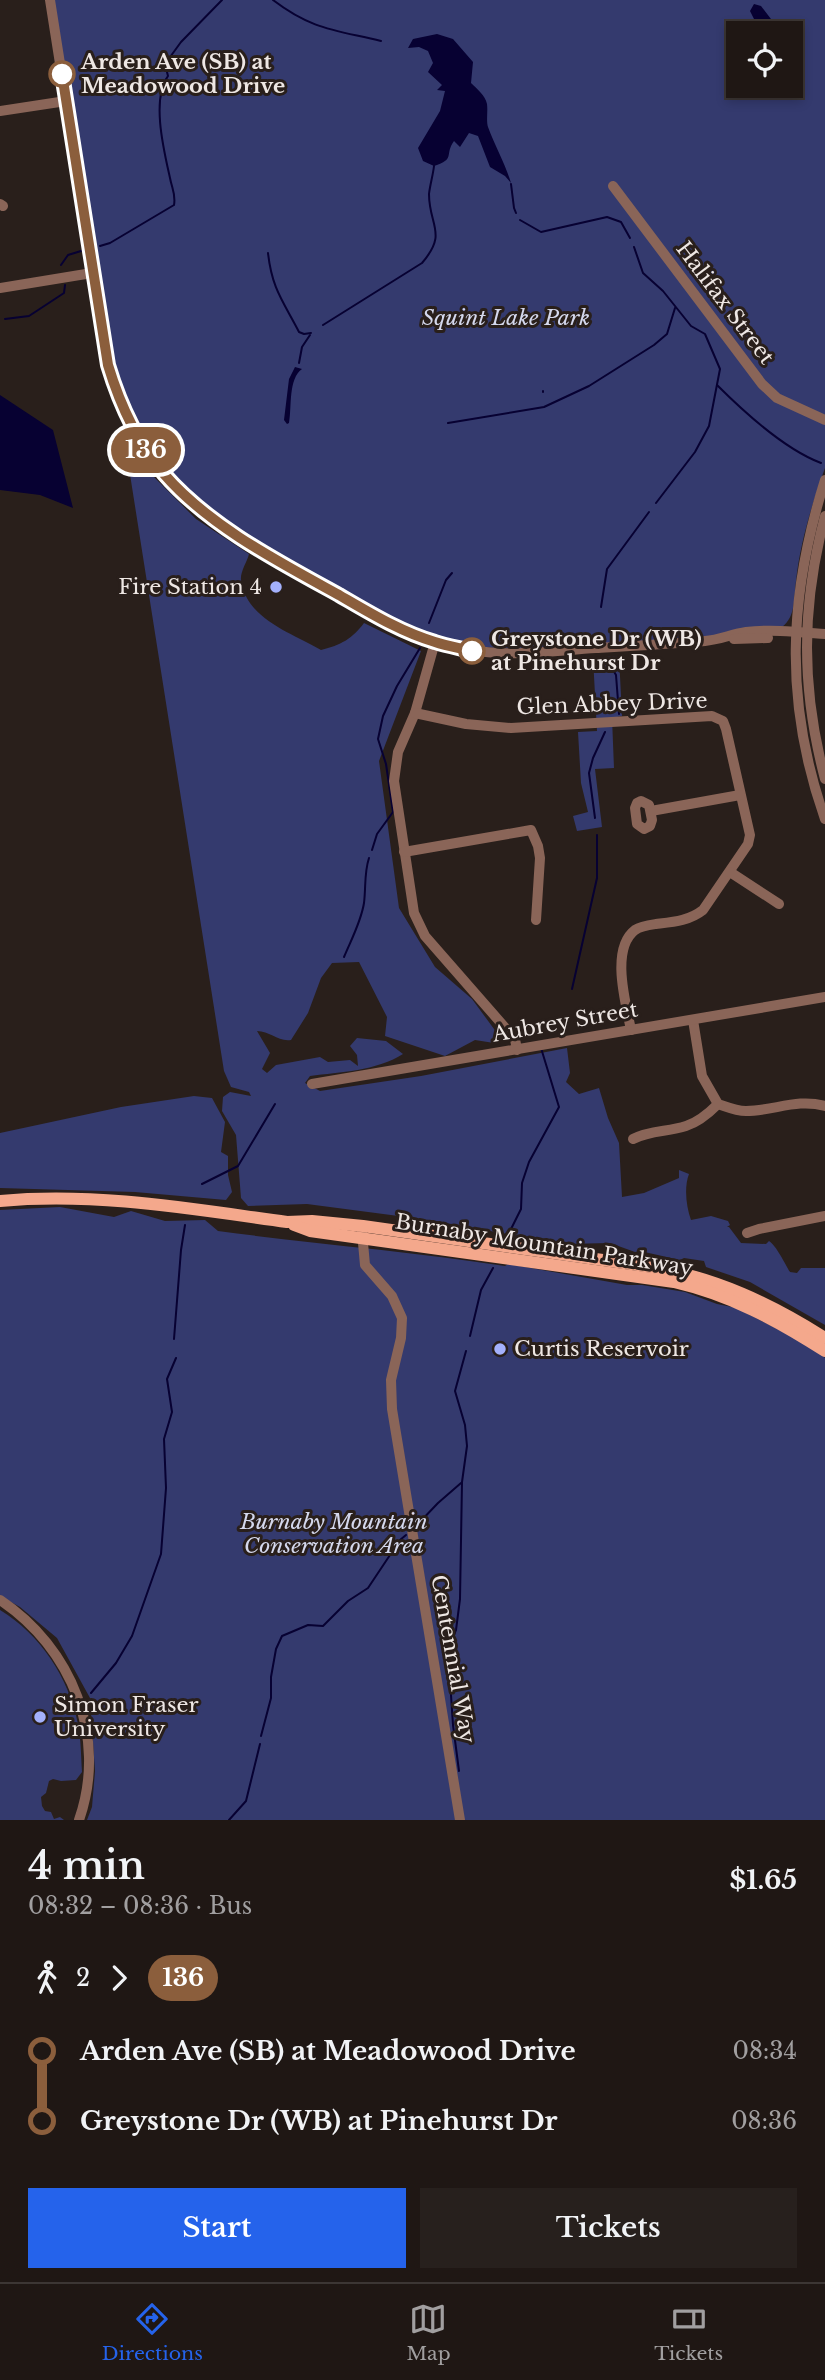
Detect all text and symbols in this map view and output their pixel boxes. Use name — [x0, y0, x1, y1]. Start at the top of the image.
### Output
map controls — [726, 21, 803, 98]
button: locate — [726, 21, 803, 98]
place label: Arden Ave (SB) at Meadowood Drive — [80, 49, 285, 99]
marker: Arden Ave (SB) at Meadowood Drive — [49, 61, 75, 87]
street label: Halifax Street — [670, 236, 780, 370]
park label: Squint Lake Park — [422, 305, 590, 331]
line badge: 136 — [106, 427, 186, 473]
text: 136 — [125, 435, 167, 464]
place label: Fire Station 4 — [118, 574, 262, 600]
marker: Fire Station 4 — [268, 579, 284, 595]
place label: Greystone Dr (WB) at Pinehurst Dr — [491, 626, 702, 676]
marker: Greystone Dr (WB) at Pinehurst Dr — [459, 638, 485, 664]
street label: Glen Abbey Drive — [516, 688, 708, 720]
street label: Aubrey Street — [489, 996, 640, 1048]
street label: Burnaby Mountain Parkway — [393, 1209, 695, 1281]
place label: Curtis Reservoir — [514, 1336, 689, 1362]
marker: Curtis Reservoir — [492, 1341, 508, 1357]
park label: Burnaby Mountain Conservation Area — [239, 1509, 428, 1559]
street label: Centennial Way — [425, 1573, 481, 1746]
place label: Simon Fraser University — [54, 1692, 199, 1742]
marker: Simon Fraser University — [32, 1709, 48, 1725]
text: 4 min — [28, 1842, 145, 1889]
text: $1.65 — [730, 1864, 797, 1896]
text: 08:32 – 08:36 · Bus — [28, 1892, 252, 1920]
icon: walk — [28, 1959, 66, 1997]
icon: forward — [100, 1959, 138, 1997]
text: 136 — [162, 1963, 204, 1992]
text: 2 — [76, 1964, 90, 1992]
text: Arden Ave (SB) at Meadowood Drive — [80, 2035, 576, 2067]
text: 08:34 — [732, 2037, 797, 2065]
text: Greystone Dr (WB) at Pinehurst Dr — [80, 2105, 558, 2137]
text: 08:36 — [731, 2107, 797, 2135]
button: Start — [28, 2188, 406, 2268]
button: Tickets — [420, 2188, 797, 2268]
tab: Directions — [102, 2300, 203, 2365]
tab: Map — [406, 2300, 451, 2365]
tab: Tickets — [654, 2300, 723, 2365]

